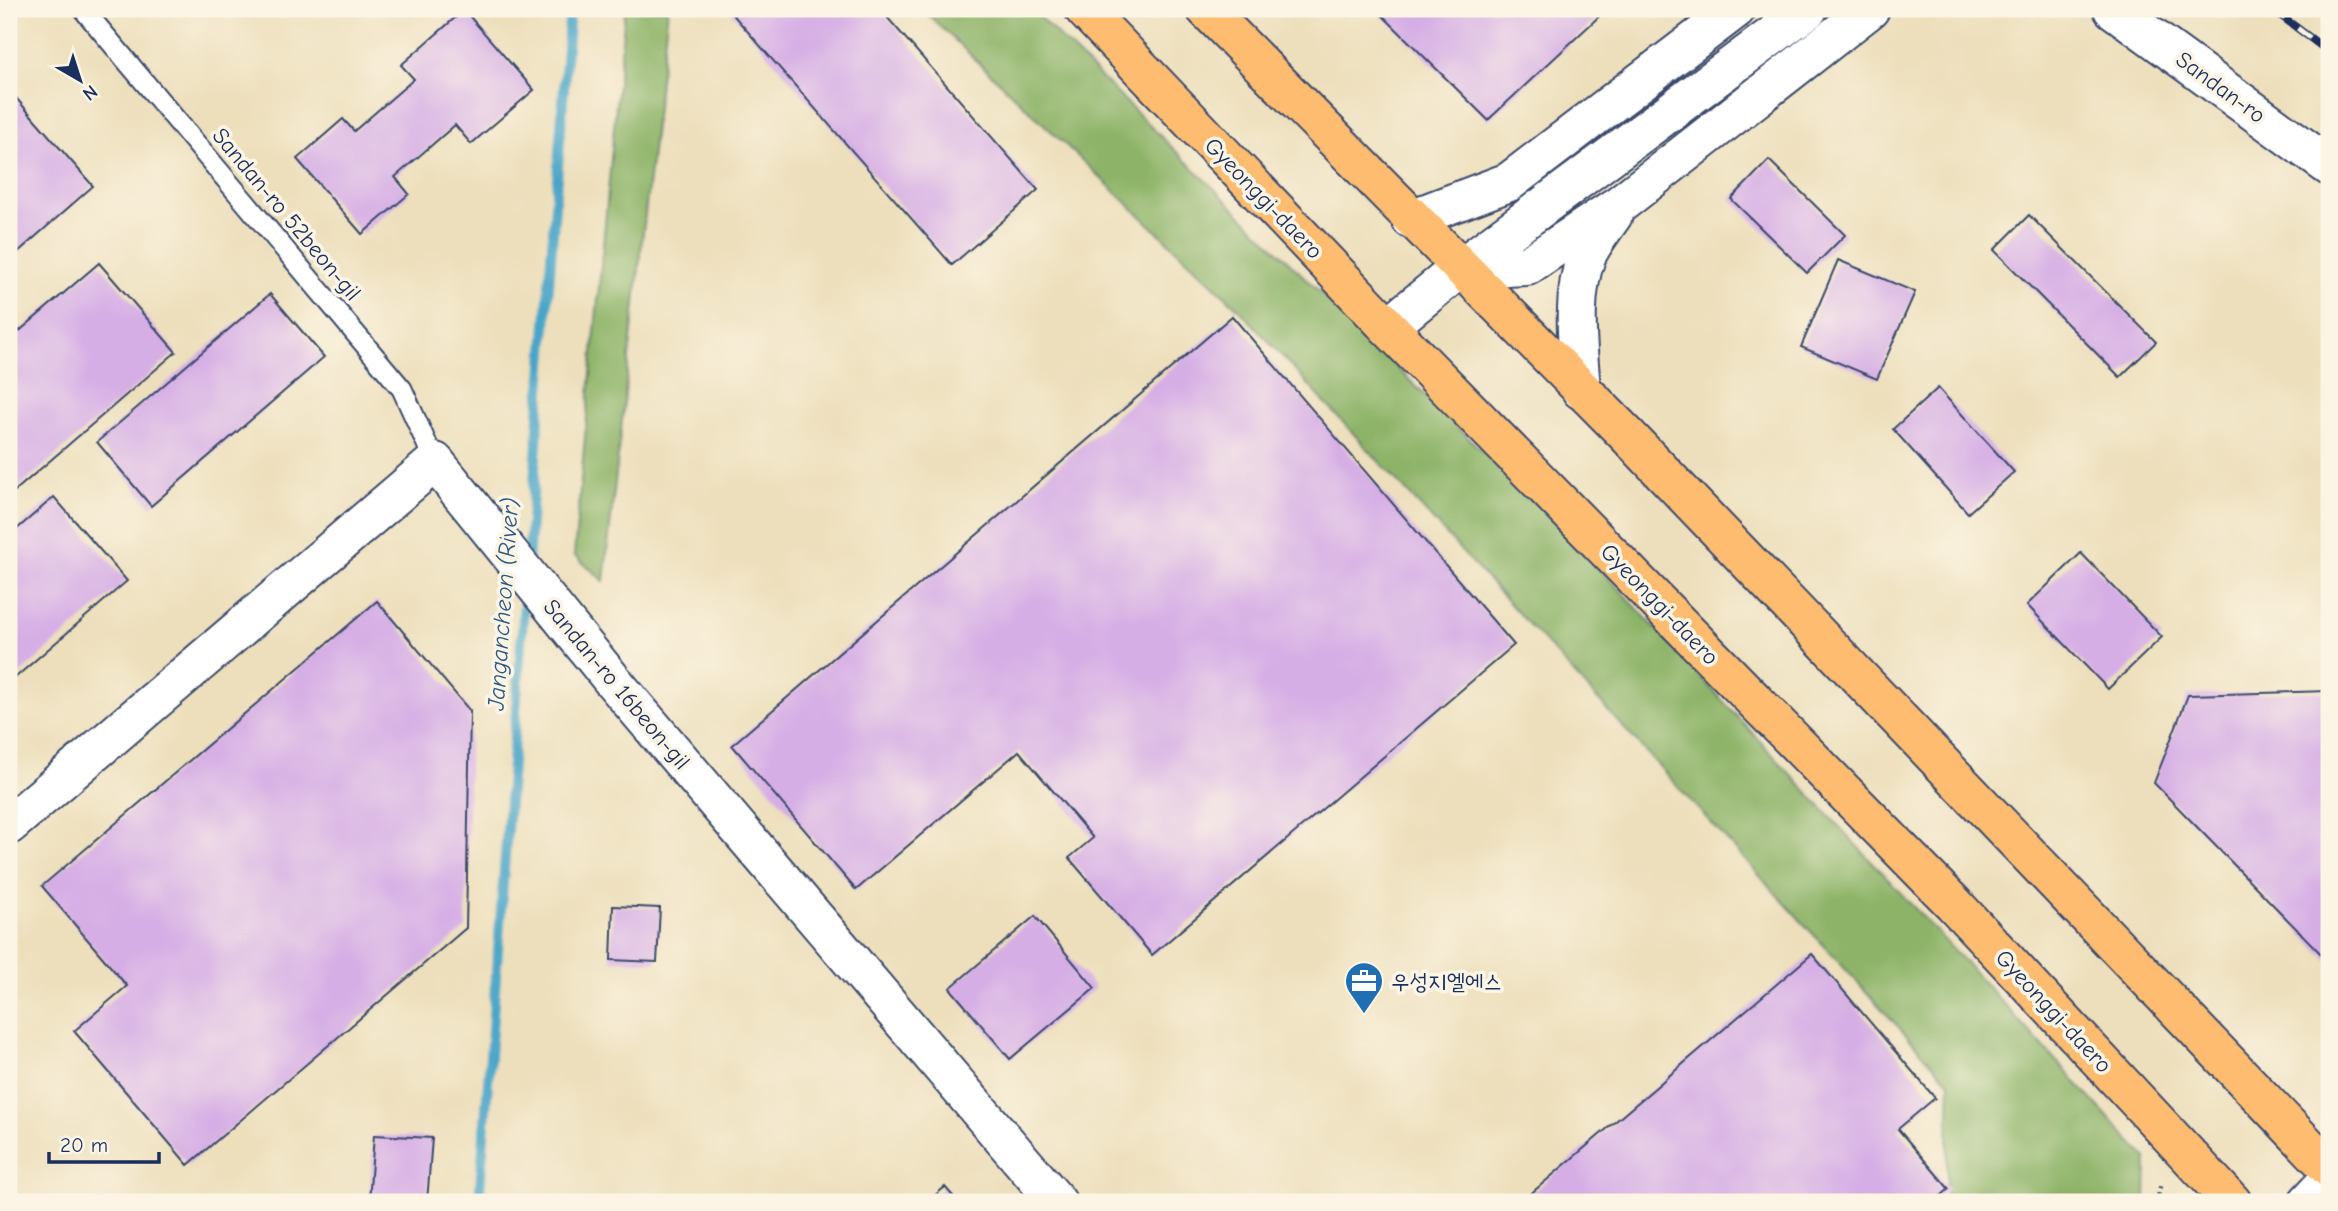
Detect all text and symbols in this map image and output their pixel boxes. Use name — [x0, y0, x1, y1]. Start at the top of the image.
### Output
north arrow — [46, 46, 116, 116]
street label: Sandan-ro — [2171, 46, 2271, 129]
text: N — [78, 80, 102, 105]
street label: Sandan-ro 52beon-gil — [207, 123, 367, 306]
street label: Gyeonggi-daero — [1199, 132, 1328, 265]
water label: Jangancheon (River) — [482, 497, 524, 712]
street label: Gyeonggi-daero — [1595, 538, 1724, 671]
street label: Sandan-ro 16beon-gil — [538, 594, 696, 775]
street label: Gyeonggi-daero — [1990, 944, 2117, 1078]
office icon: 우성지엘에스 — [1343, 960, 1385, 1015]
place label: 우성지엘에스 — [1391, 968, 1502, 995]
scale bar — [49, 1120, 159, 1164]
text: 20 m — [60, 1133, 108, 1157]

